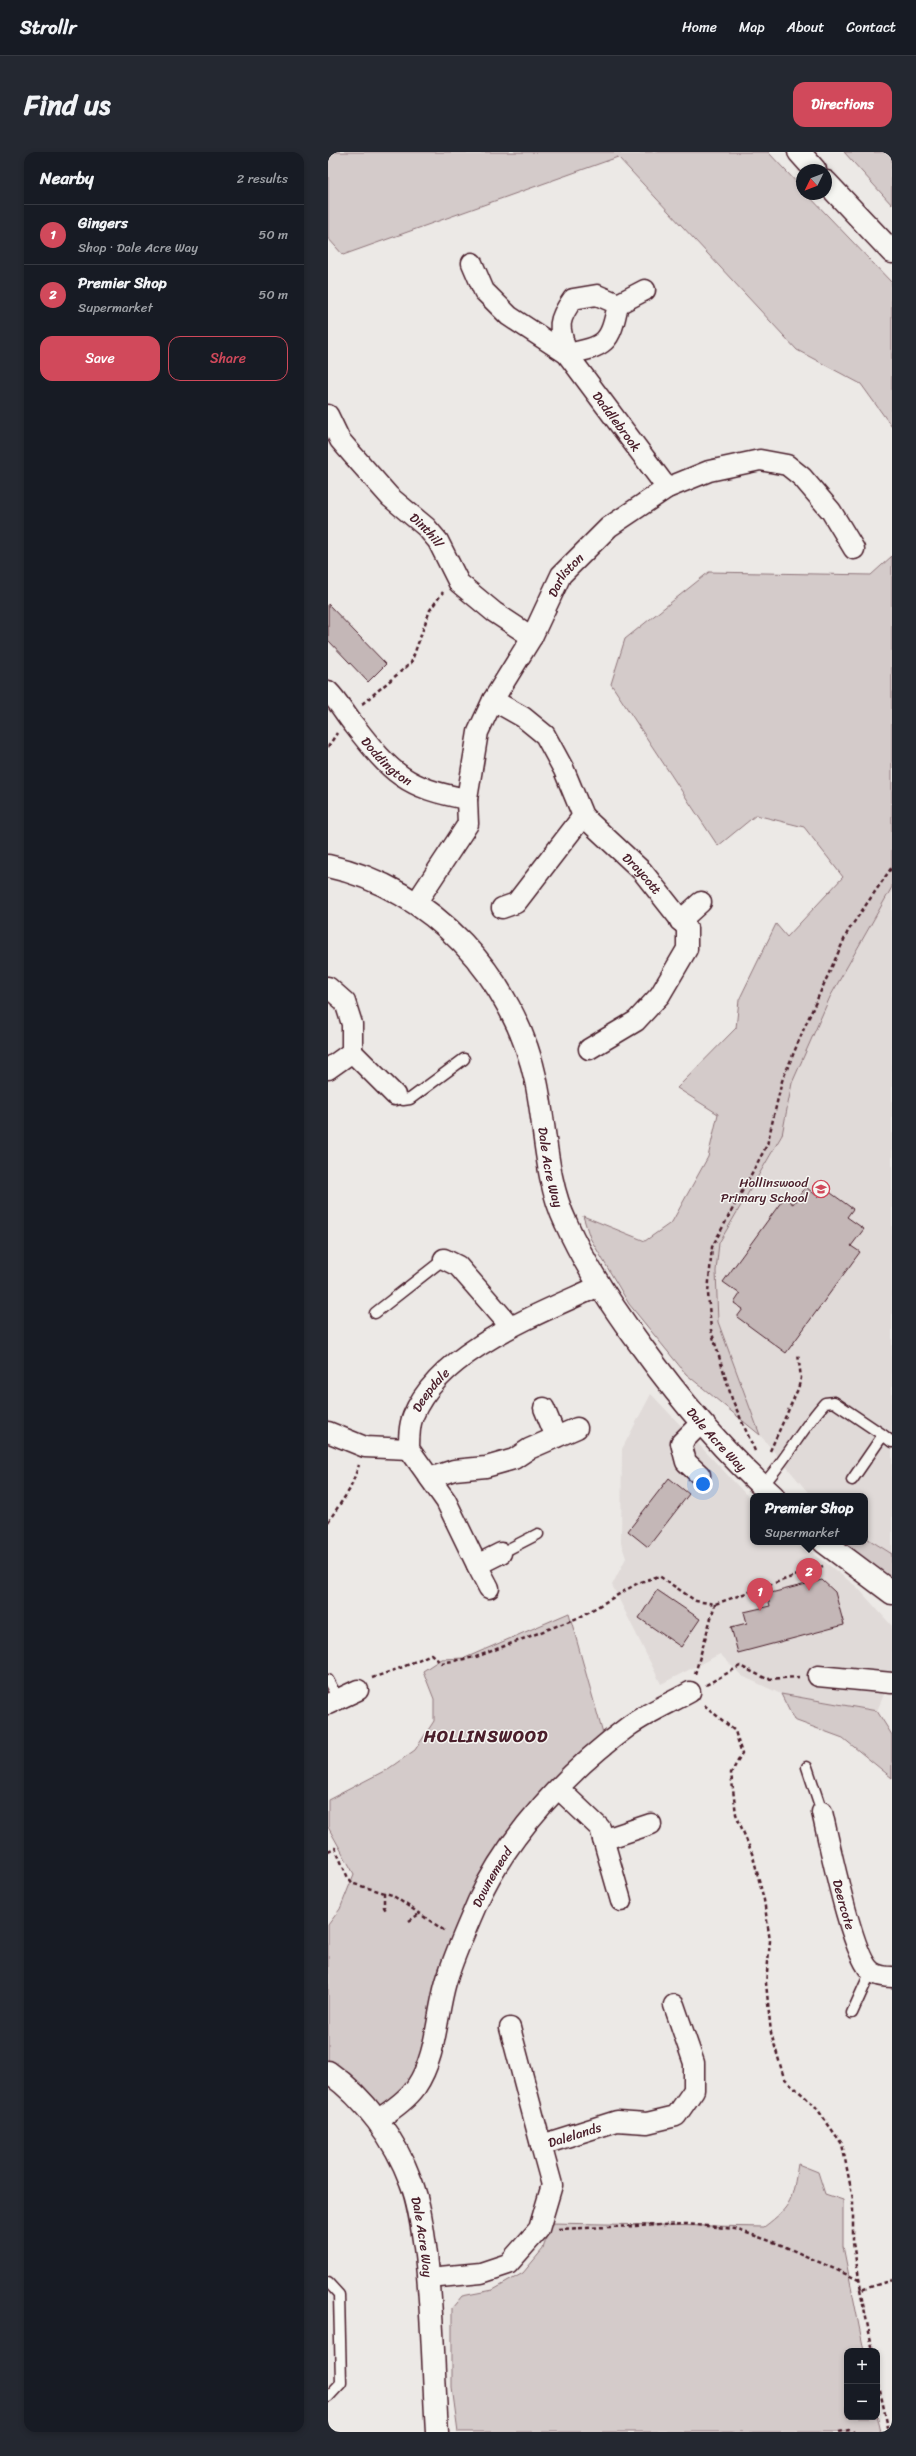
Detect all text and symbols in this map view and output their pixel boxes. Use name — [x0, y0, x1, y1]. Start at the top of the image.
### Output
text: Strollr — [20, 11, 76, 44]
text: Home — [682, 15, 717, 40]
text: Map — [739, 15, 765, 40]
text: About — [787, 15, 824, 40]
text: Contact — [846, 15, 896, 40]
text: Find us — [24, 80, 111, 129]
button: Directions — [793, 82, 892, 127]
text: Nearby — [40, 163, 94, 193]
north arrow — [796, 164, 832, 200]
text: 2 results — [237, 167, 288, 190]
text: Gingers — [78, 210, 128, 236]
text: 1 — [50, 223, 56, 246]
text: 50 m — [258, 223, 288, 246]
text: Shop · Dale Acre Way — [78, 236, 198, 259]
text: Premier Shop — [78, 270, 167, 296]
text: 2 — [49, 283, 57, 306]
text: 50 m — [258, 283, 288, 306]
text: Supermarket — [78, 296, 153, 319]
button: Save — [40, 336, 160, 381]
button: Share — [168, 336, 288, 381]
street label: Daddlebrook — [586, 386, 647, 457]
street label: Dinthill — [404, 507, 450, 551]
street label: Darliston — [541, 547, 590, 601]
street label: Doddington — [355, 731, 417, 792]
street label: Draycott — [617, 847, 668, 900]
street label: Dale Acre Way — [531, 1126, 570, 1211]
place label: Hollinswood Primary School — [721, 1171, 809, 1209]
school or university icon: Hollinswood Primary School — [811, 1179, 831, 1199]
street label: Deepdale — [405, 1362, 455, 1416]
street label: Dale Acre Way — [681, 1402, 753, 1478]
your location — [693, 1474, 713, 1494]
popup — [750, 1493, 868, 1545]
text: Premier Shop — [765, 1495, 853, 1521]
text: Supermarket — [765, 1521, 839, 1544]
pin: 2 — [796, 1558, 822, 1591]
pin: 1 — [747, 1578, 773, 1611]
district label: HOLLINSWOOD — [423, 1721, 548, 1751]
street label: Downemead — [466, 1841, 519, 1911]
street label: Deercote — [826, 1877, 862, 1933]
street label: Dalelands — [545, 2116, 604, 2154]
street label: Dale Acre Way — [404, 2194, 439, 2279]
map controls — [844, 2348, 880, 2420]
button: + — [844, 2348, 880, 2384]
button: − — [844, 2384, 880, 2420]

